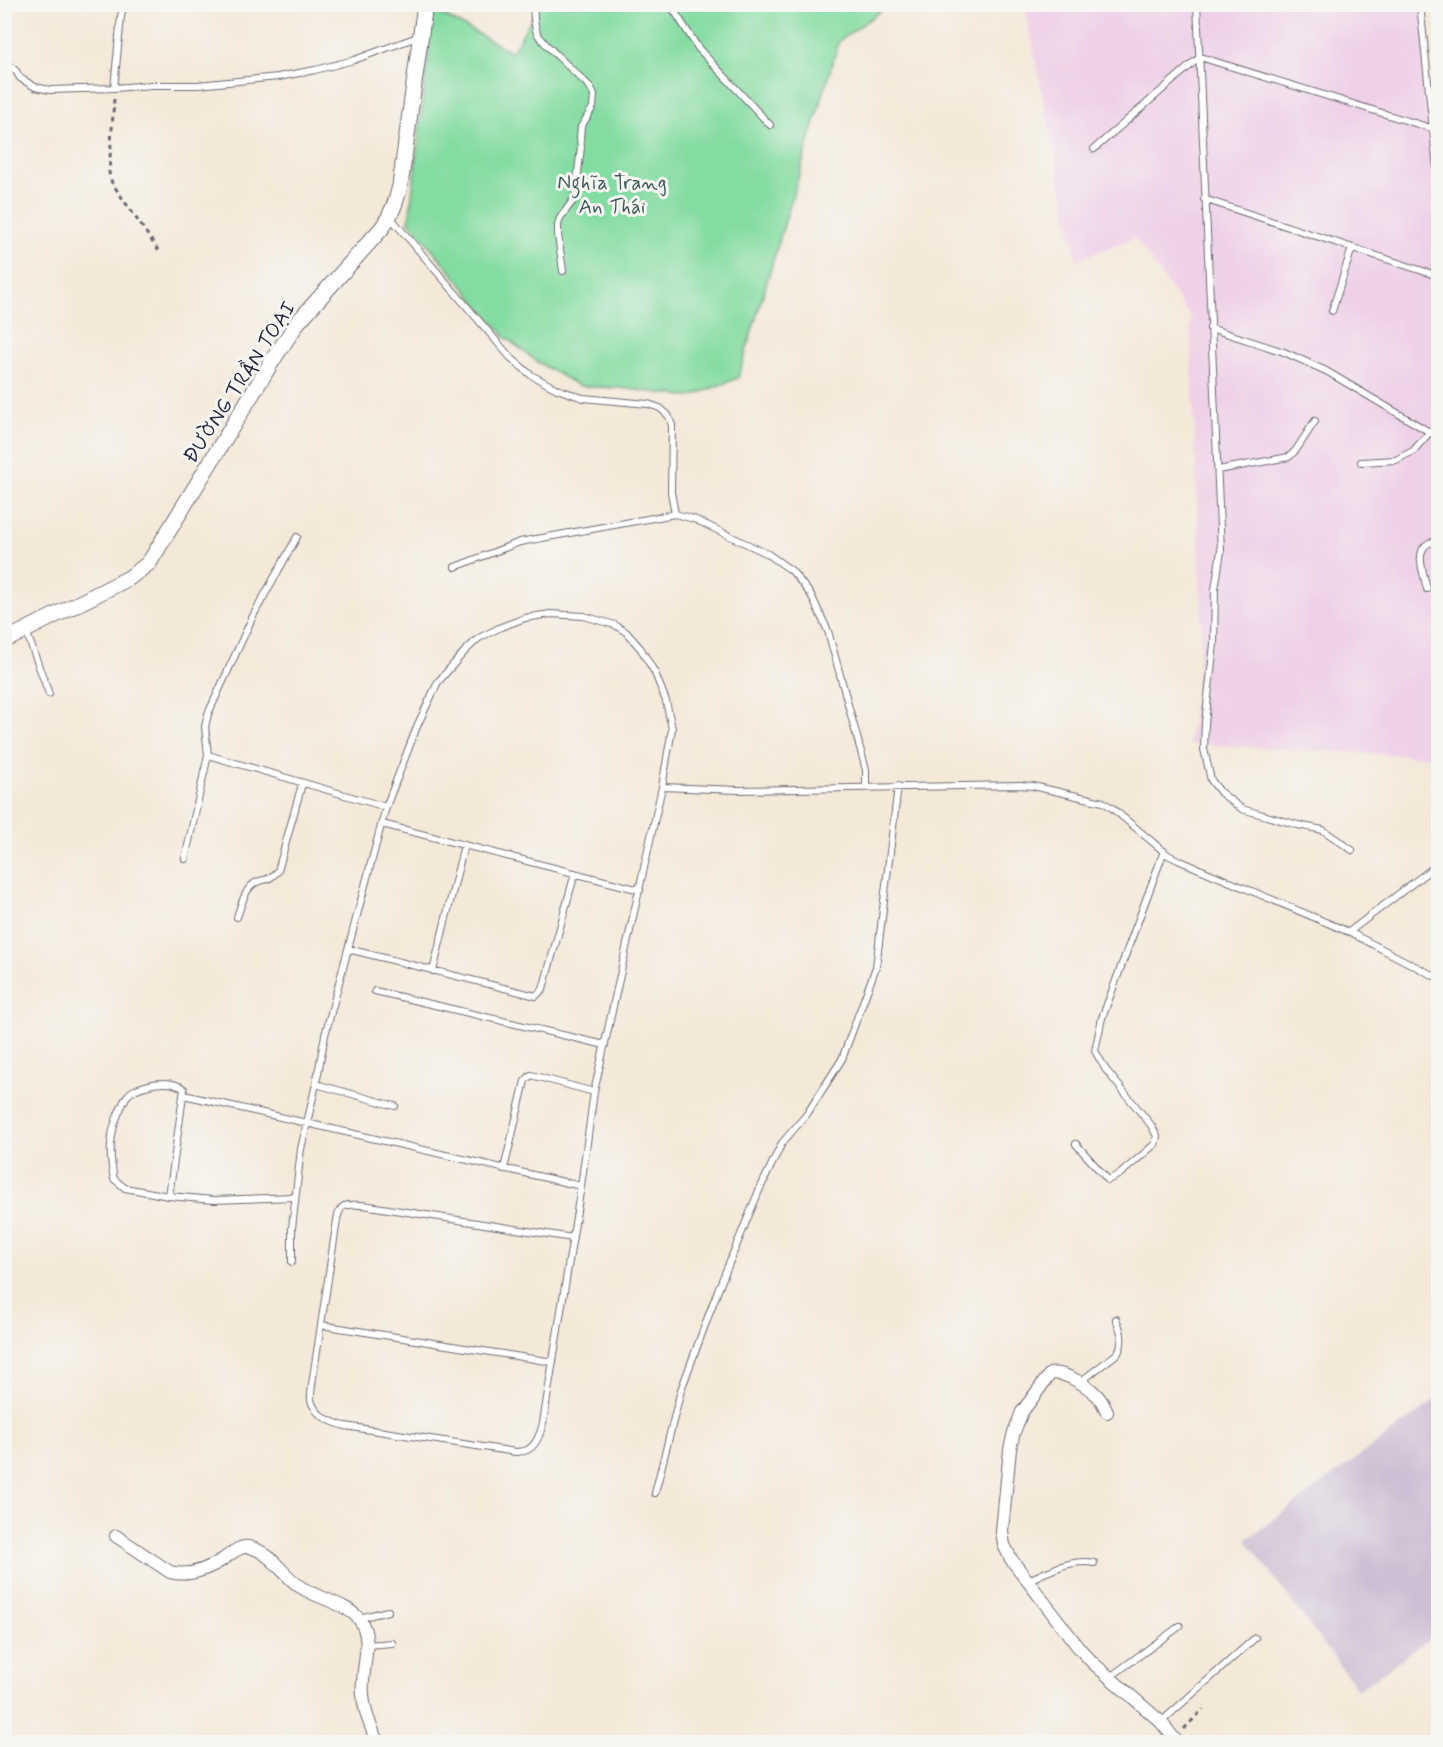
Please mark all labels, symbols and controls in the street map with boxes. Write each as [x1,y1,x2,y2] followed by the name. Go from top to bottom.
[557,169,667,221] park label: Nghĩa Trang An Thái
[177,296,303,469] street label: ĐƯỜNG TRẦN TOẠI

